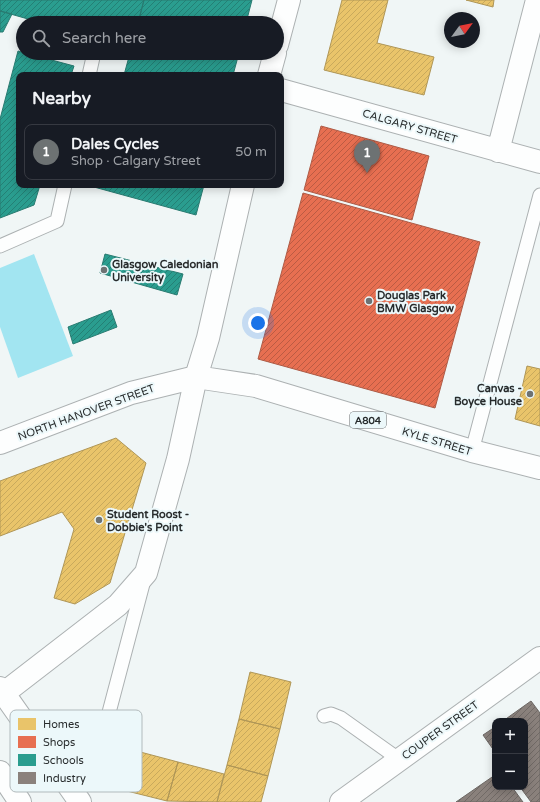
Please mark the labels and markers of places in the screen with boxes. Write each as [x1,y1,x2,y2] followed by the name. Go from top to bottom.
[354,140,380,173] pin: 1
[112,258,219,285] place label: Glasgow Caledonian University
[99,265,109,275] marker: Glasgow Caledonian University
[377,289,454,316] place label: Douglas Park BMW Glasgow
[364,296,374,306] marker: Douglas Park BMW Glasgow
[454,382,523,409] place label: Canvas - Boyce House
[525,389,535,399] marker: Canvas - Boyce House
[107,508,189,534] place label: Student Roost - Dobbie's Point
[94,515,104,525] marker: Student Roost - Dobbie's Point

